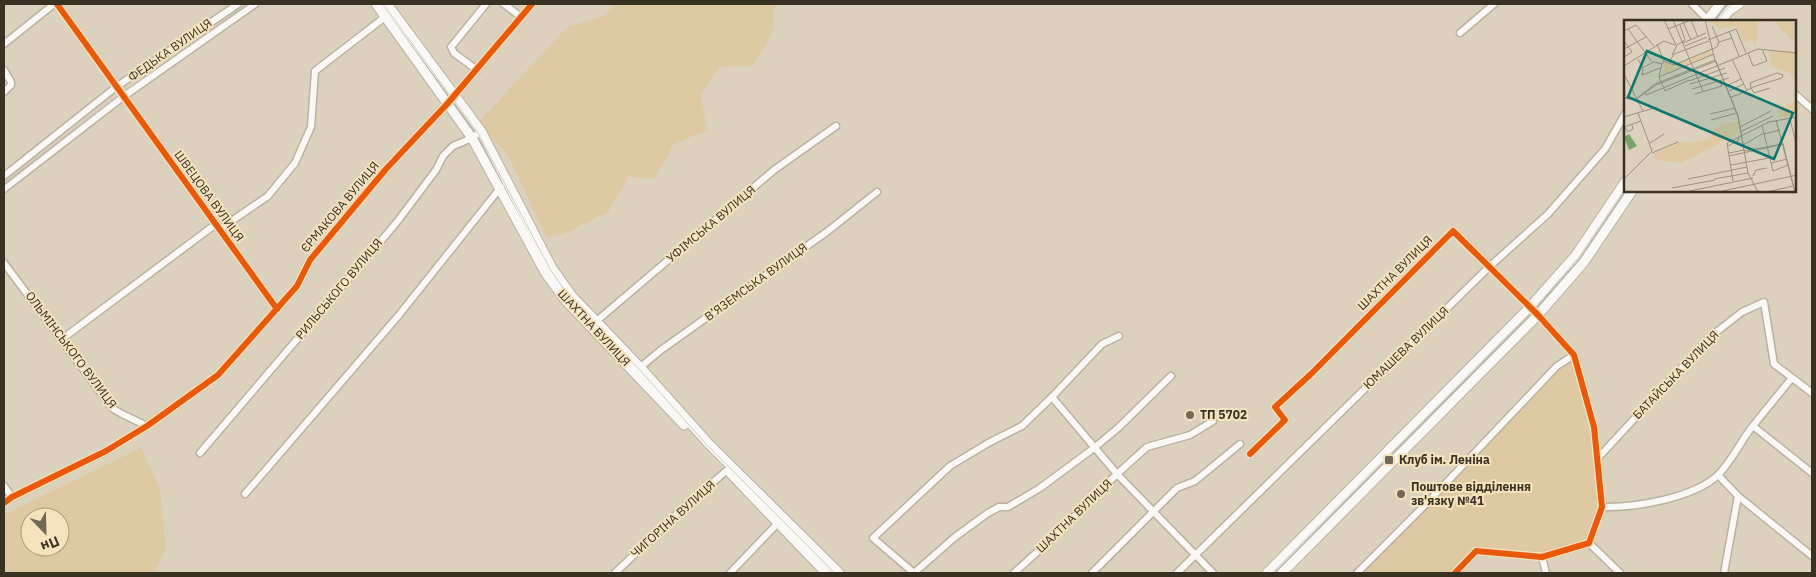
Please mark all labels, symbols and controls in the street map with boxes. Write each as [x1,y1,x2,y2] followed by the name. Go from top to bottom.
[125,15,215,84] street label: ФЕДЬКА ВУЛИЦЯ
[1624,20,1796,192] inset map
[171,147,247,244] street label: ШВЕЦОВА ВУЛИЦЯ
[297,158,382,255] street label: ЄРМАКОВА ВУЛИЦЯ
[663,182,758,265] street label: УФІМСЬКА ВУЛИЦЯ
[1354,232,1435,313] street label: ШАХТНА ВУЛИЦЯ
[292,235,385,342] street label: РИЛЬСЬКОГО ВУЛИЦЯ
[701,239,810,324] street label: В’ЯЗЕМСЬКА ВУЛИЦЯ
[555,286,634,369] street label: ШАХТНА ВУЛИЦЯ
[23,288,120,411] street label: ОЛЬМІНСЬКОГО ВУЛИЦЯ
[1360,303,1451,392] street label: ЮМАШЕВА ВУЛИЦЯ
[1629,327,1722,422] street label: БАТАЙСЬКА ВУЛИЦЯ
[1200,407,1247,422] place label: ТП 5702
[1184,409,1196,421] marker: ТП 5702
[1399,452,1490,467] place label: Клуб ім. Леніна
[1383,454,1395,466] marker: Клуб ім. Леніна
[1033,476,1115,556] street label: ШАХТНА ВУЛИЦЯ
[627,477,718,561] street label: ЧИГОРІНА ВУЛИЦЯ
[1411,479,1531,508] place label: Поштове відділення зв'язку №41
[1395,488,1407,500] marker: Поштове відділення зв'язку №41
[20,507,70,557] north arrow
[38,532,62,556] text: Пн

